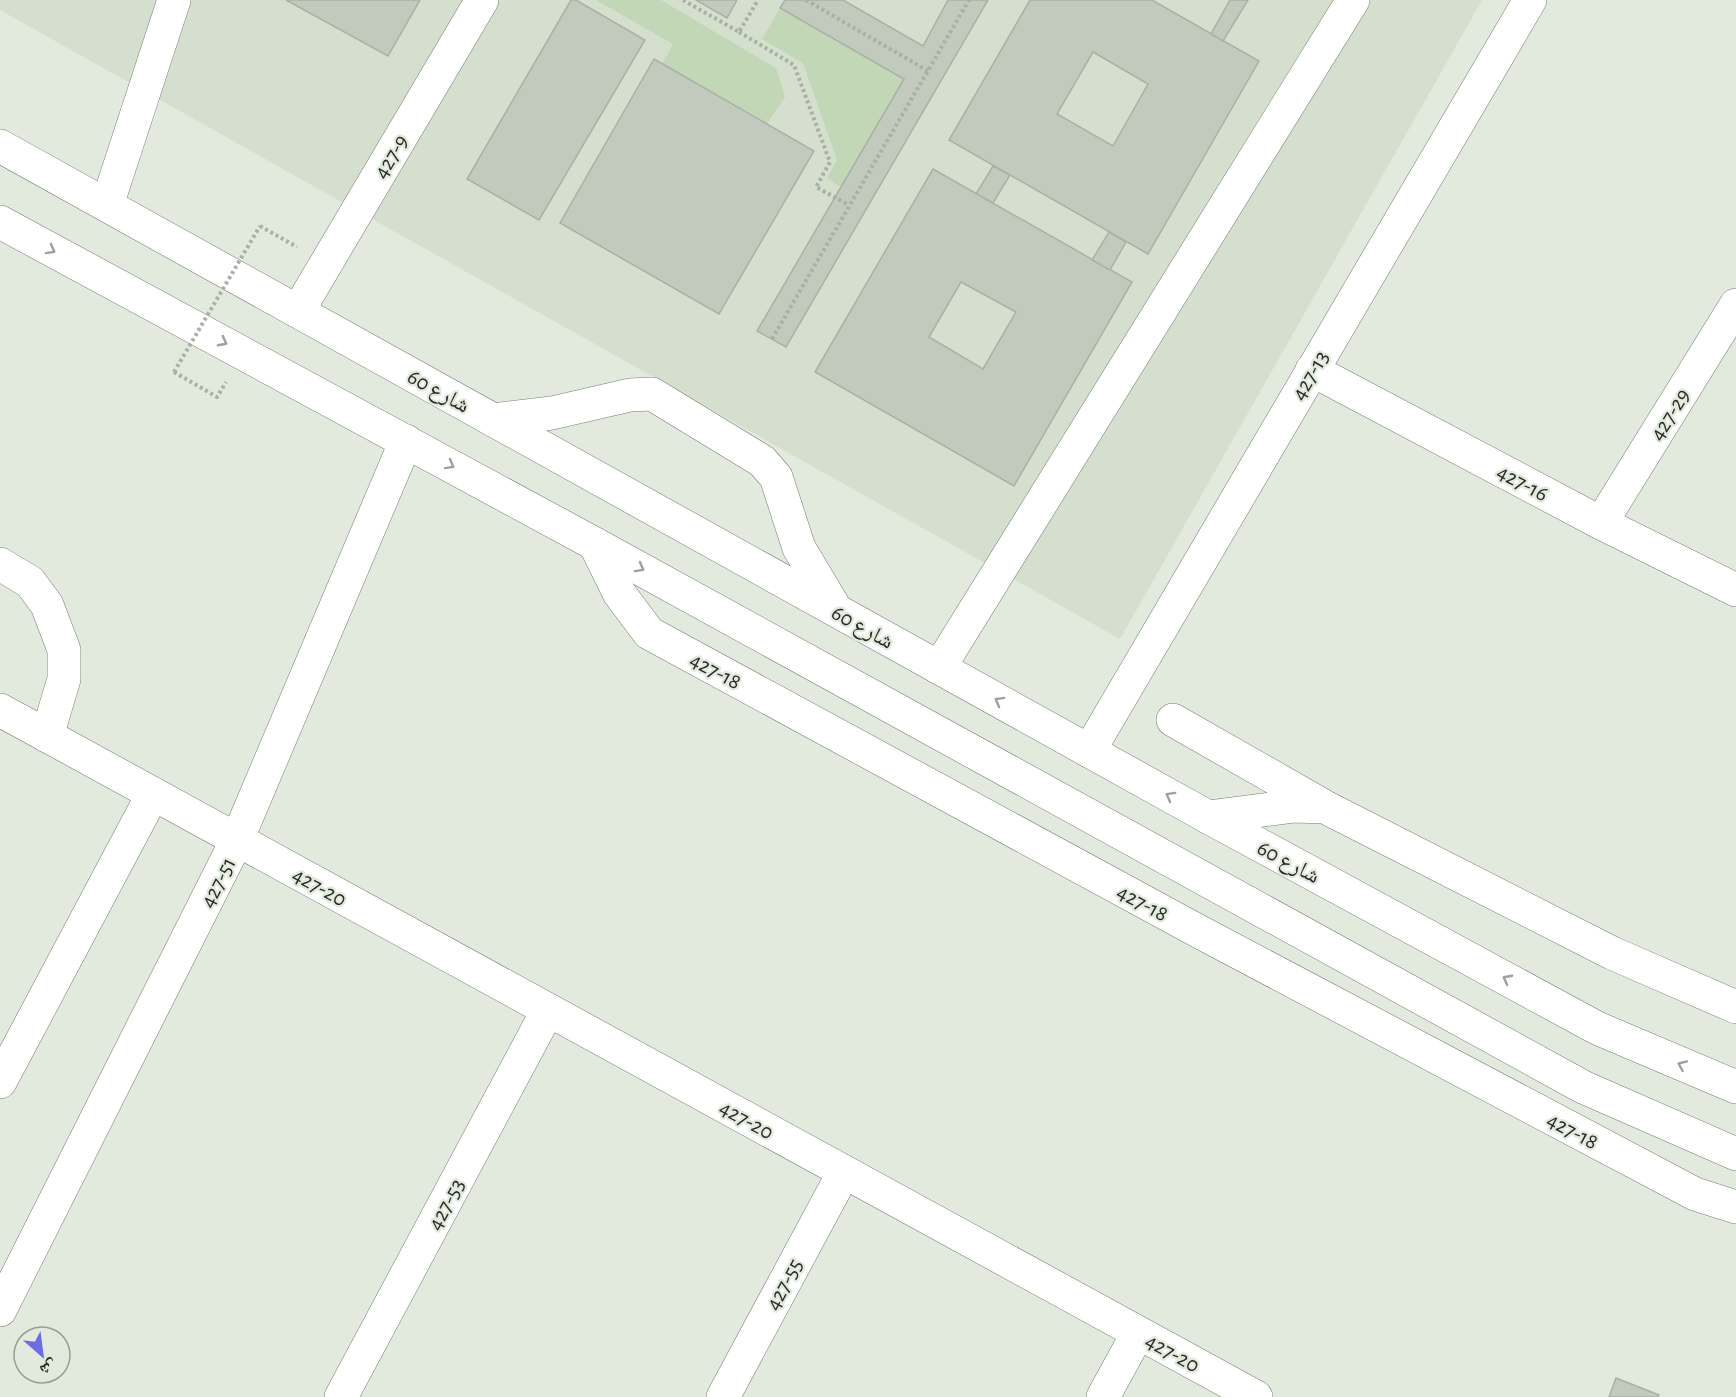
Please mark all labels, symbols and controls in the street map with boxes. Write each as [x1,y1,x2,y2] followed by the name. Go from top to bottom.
[369,131,412,182] street label: 427-9
[45,243,56,254] one-way arrow
[217,335,228,346] one-way arrow
[1287,347,1333,404] street label: 427-13
[403,365,473,419] street label: شارع 60
[1645,385,1694,444] street label: 427-29
[444,458,454,469] one-way arrow
[1493,460,1552,505] street label: 427-16
[634,561,644,572] one-way arrow
[827,601,897,655] street label: شارع 60
[686,648,745,693] street label: 427-18
[995,697,1005,708] one-way arrow
[1166,792,1176,803] one-way arrow
[1253,836,1323,889] street label: شارع 60
[196,854,240,911] street label: 427-51
[289,863,350,911] street label: 427-20
[1113,880,1172,925] street label: 427-18
[1503,975,1513,986] one-way arrow
[1677,1061,1688,1073] one-way arrow
[716,1096,777,1144] street label: 427-20
[1543,1108,1602,1153] street label: 427-18
[423,1175,468,1234] street label: 427-53
[761,1255,806,1314] street label: 427-55
[12,1325,72,1385] north arrow
[1142,1329,1203,1377] street label: 427-20
[37,1355,60,1378] text: ش

